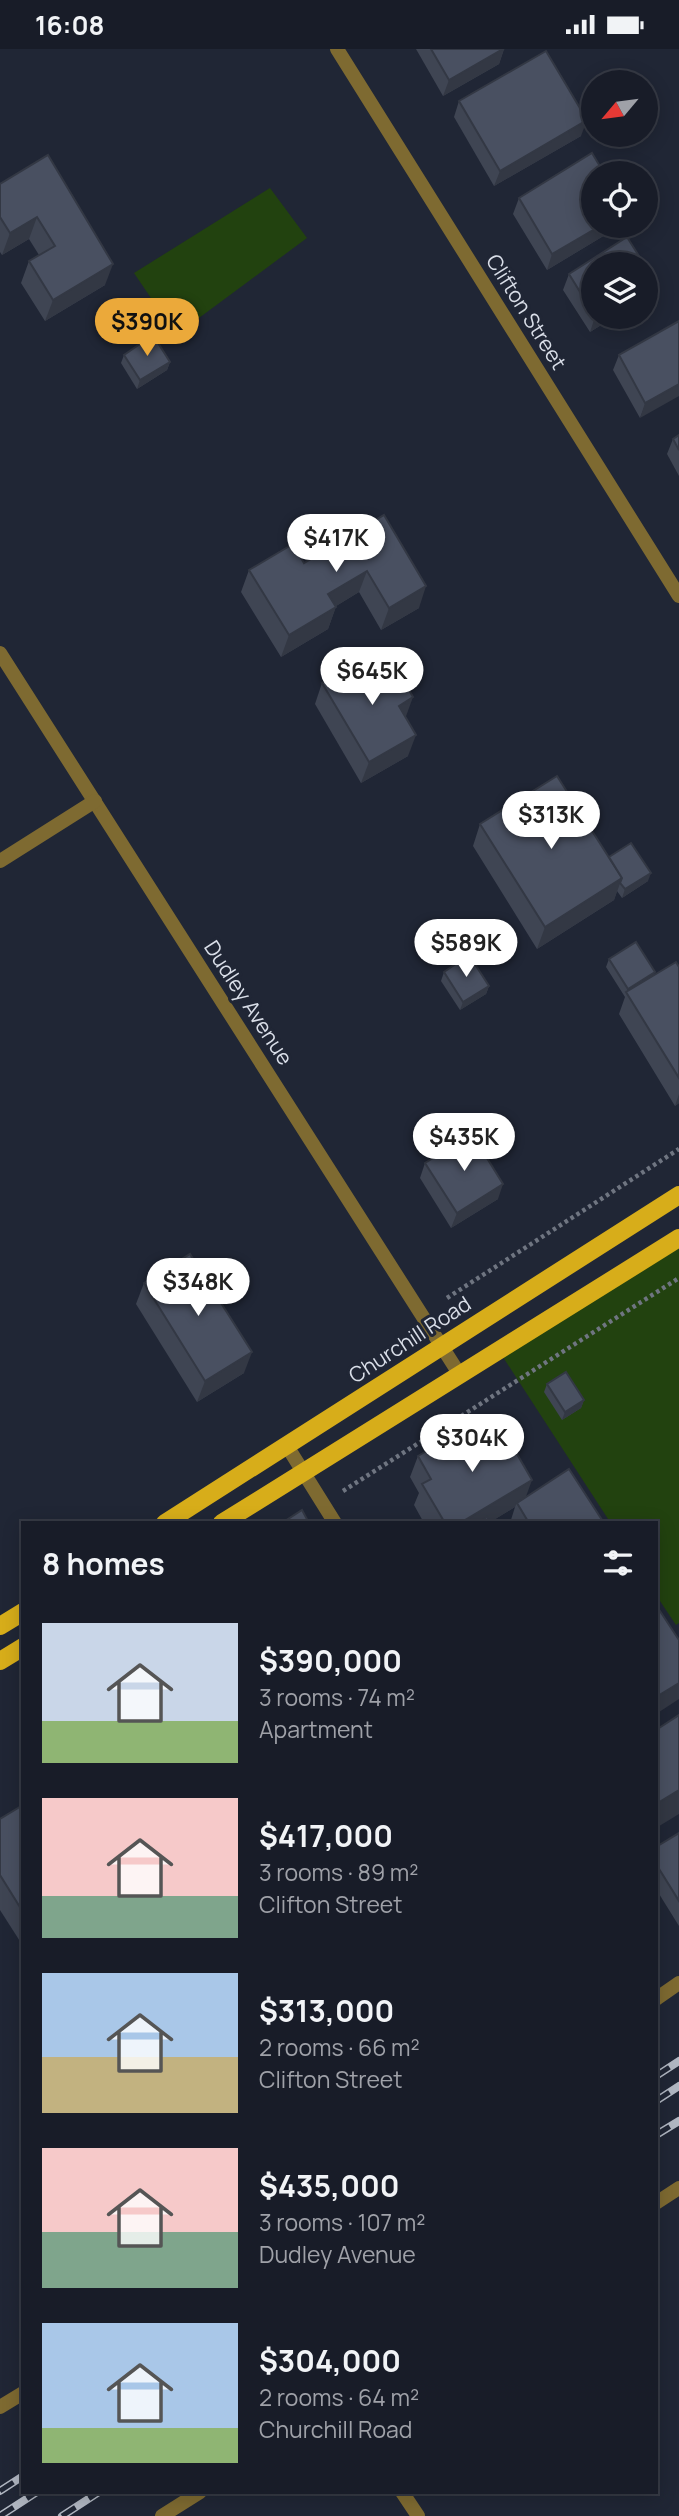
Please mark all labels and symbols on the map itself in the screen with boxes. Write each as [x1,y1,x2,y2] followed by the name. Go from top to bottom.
[581,70,658,147] north arrow
[480,248,573,374] street label: Clifton Street
[98,299,196,358] pin: $390K
[287,515,385,574] pin: $417K
[323,647,421,707] pin: $645K
[502,791,600,851] pin: $313K
[417,919,515,979] pin: $589K
[198,935,300,1070] street label: Dudley Avenue
[415,1113,513,1173] pin: $435K
[149,1259,247,1318] pin: $348K
[343,1289,476,1389] street label: Churchill Road
[423,1415,521,1474] pin: $304K

